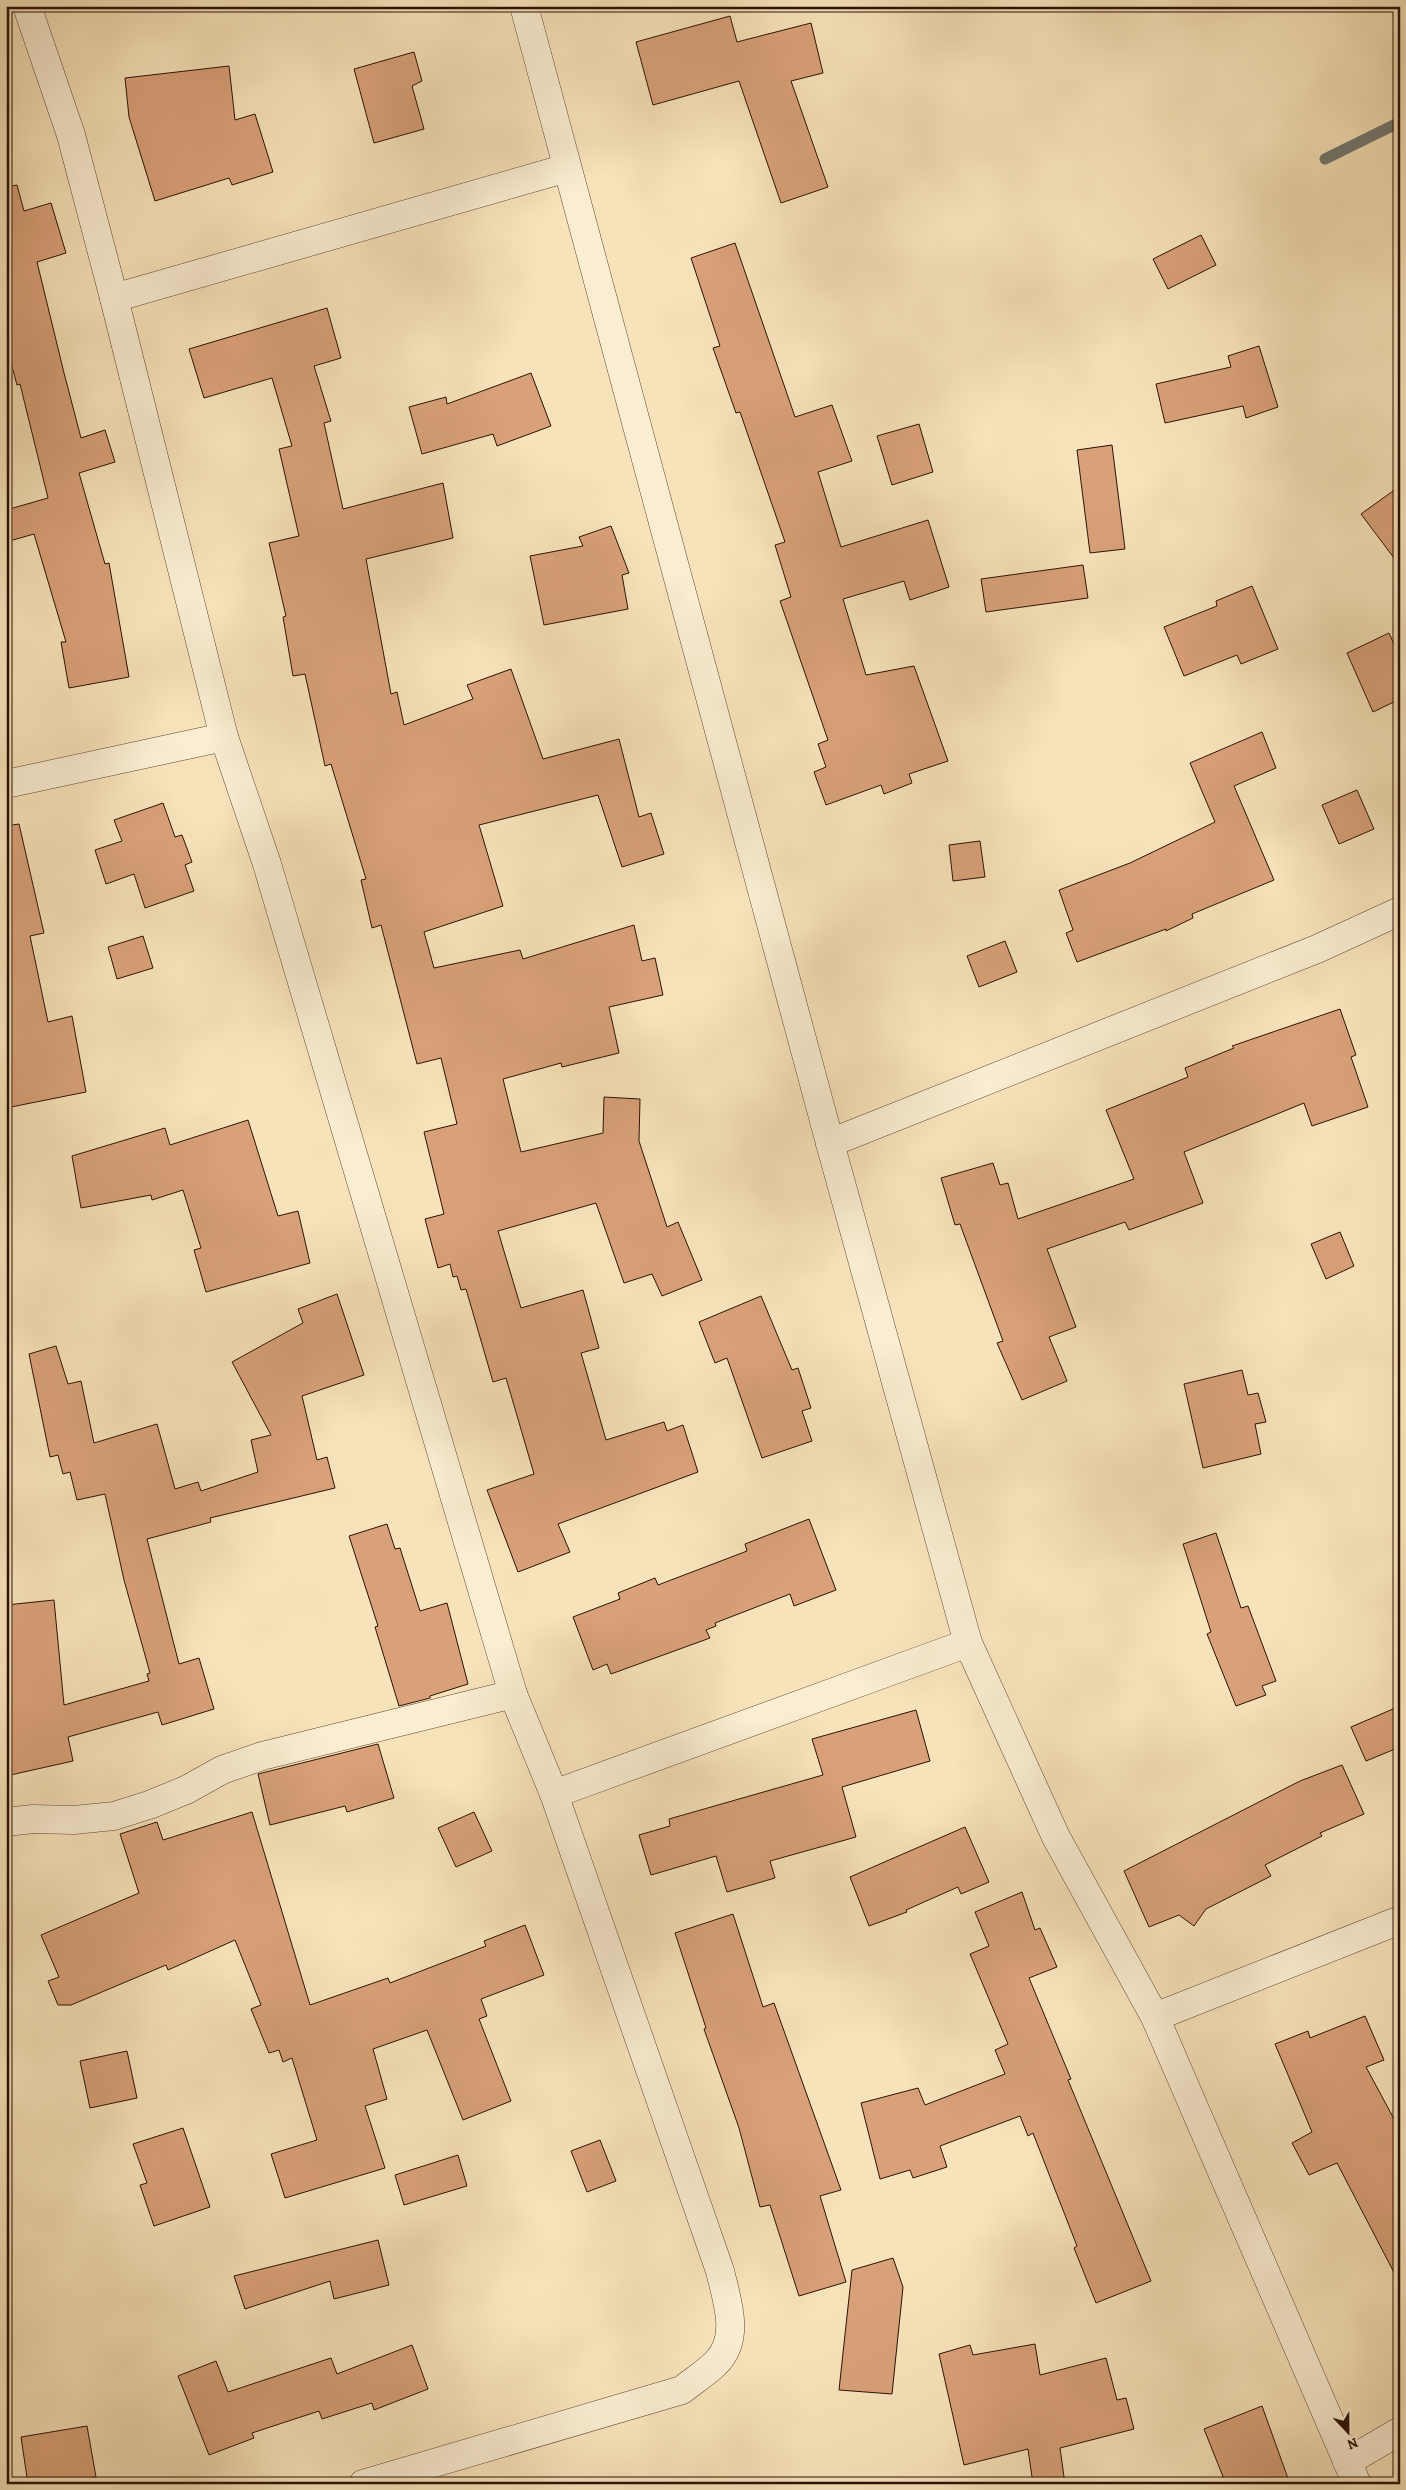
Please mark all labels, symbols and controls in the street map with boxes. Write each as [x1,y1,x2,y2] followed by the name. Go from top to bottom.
[1324,2408,1374,2458] north arrow
[1344,2433,1361,2454] text: N

